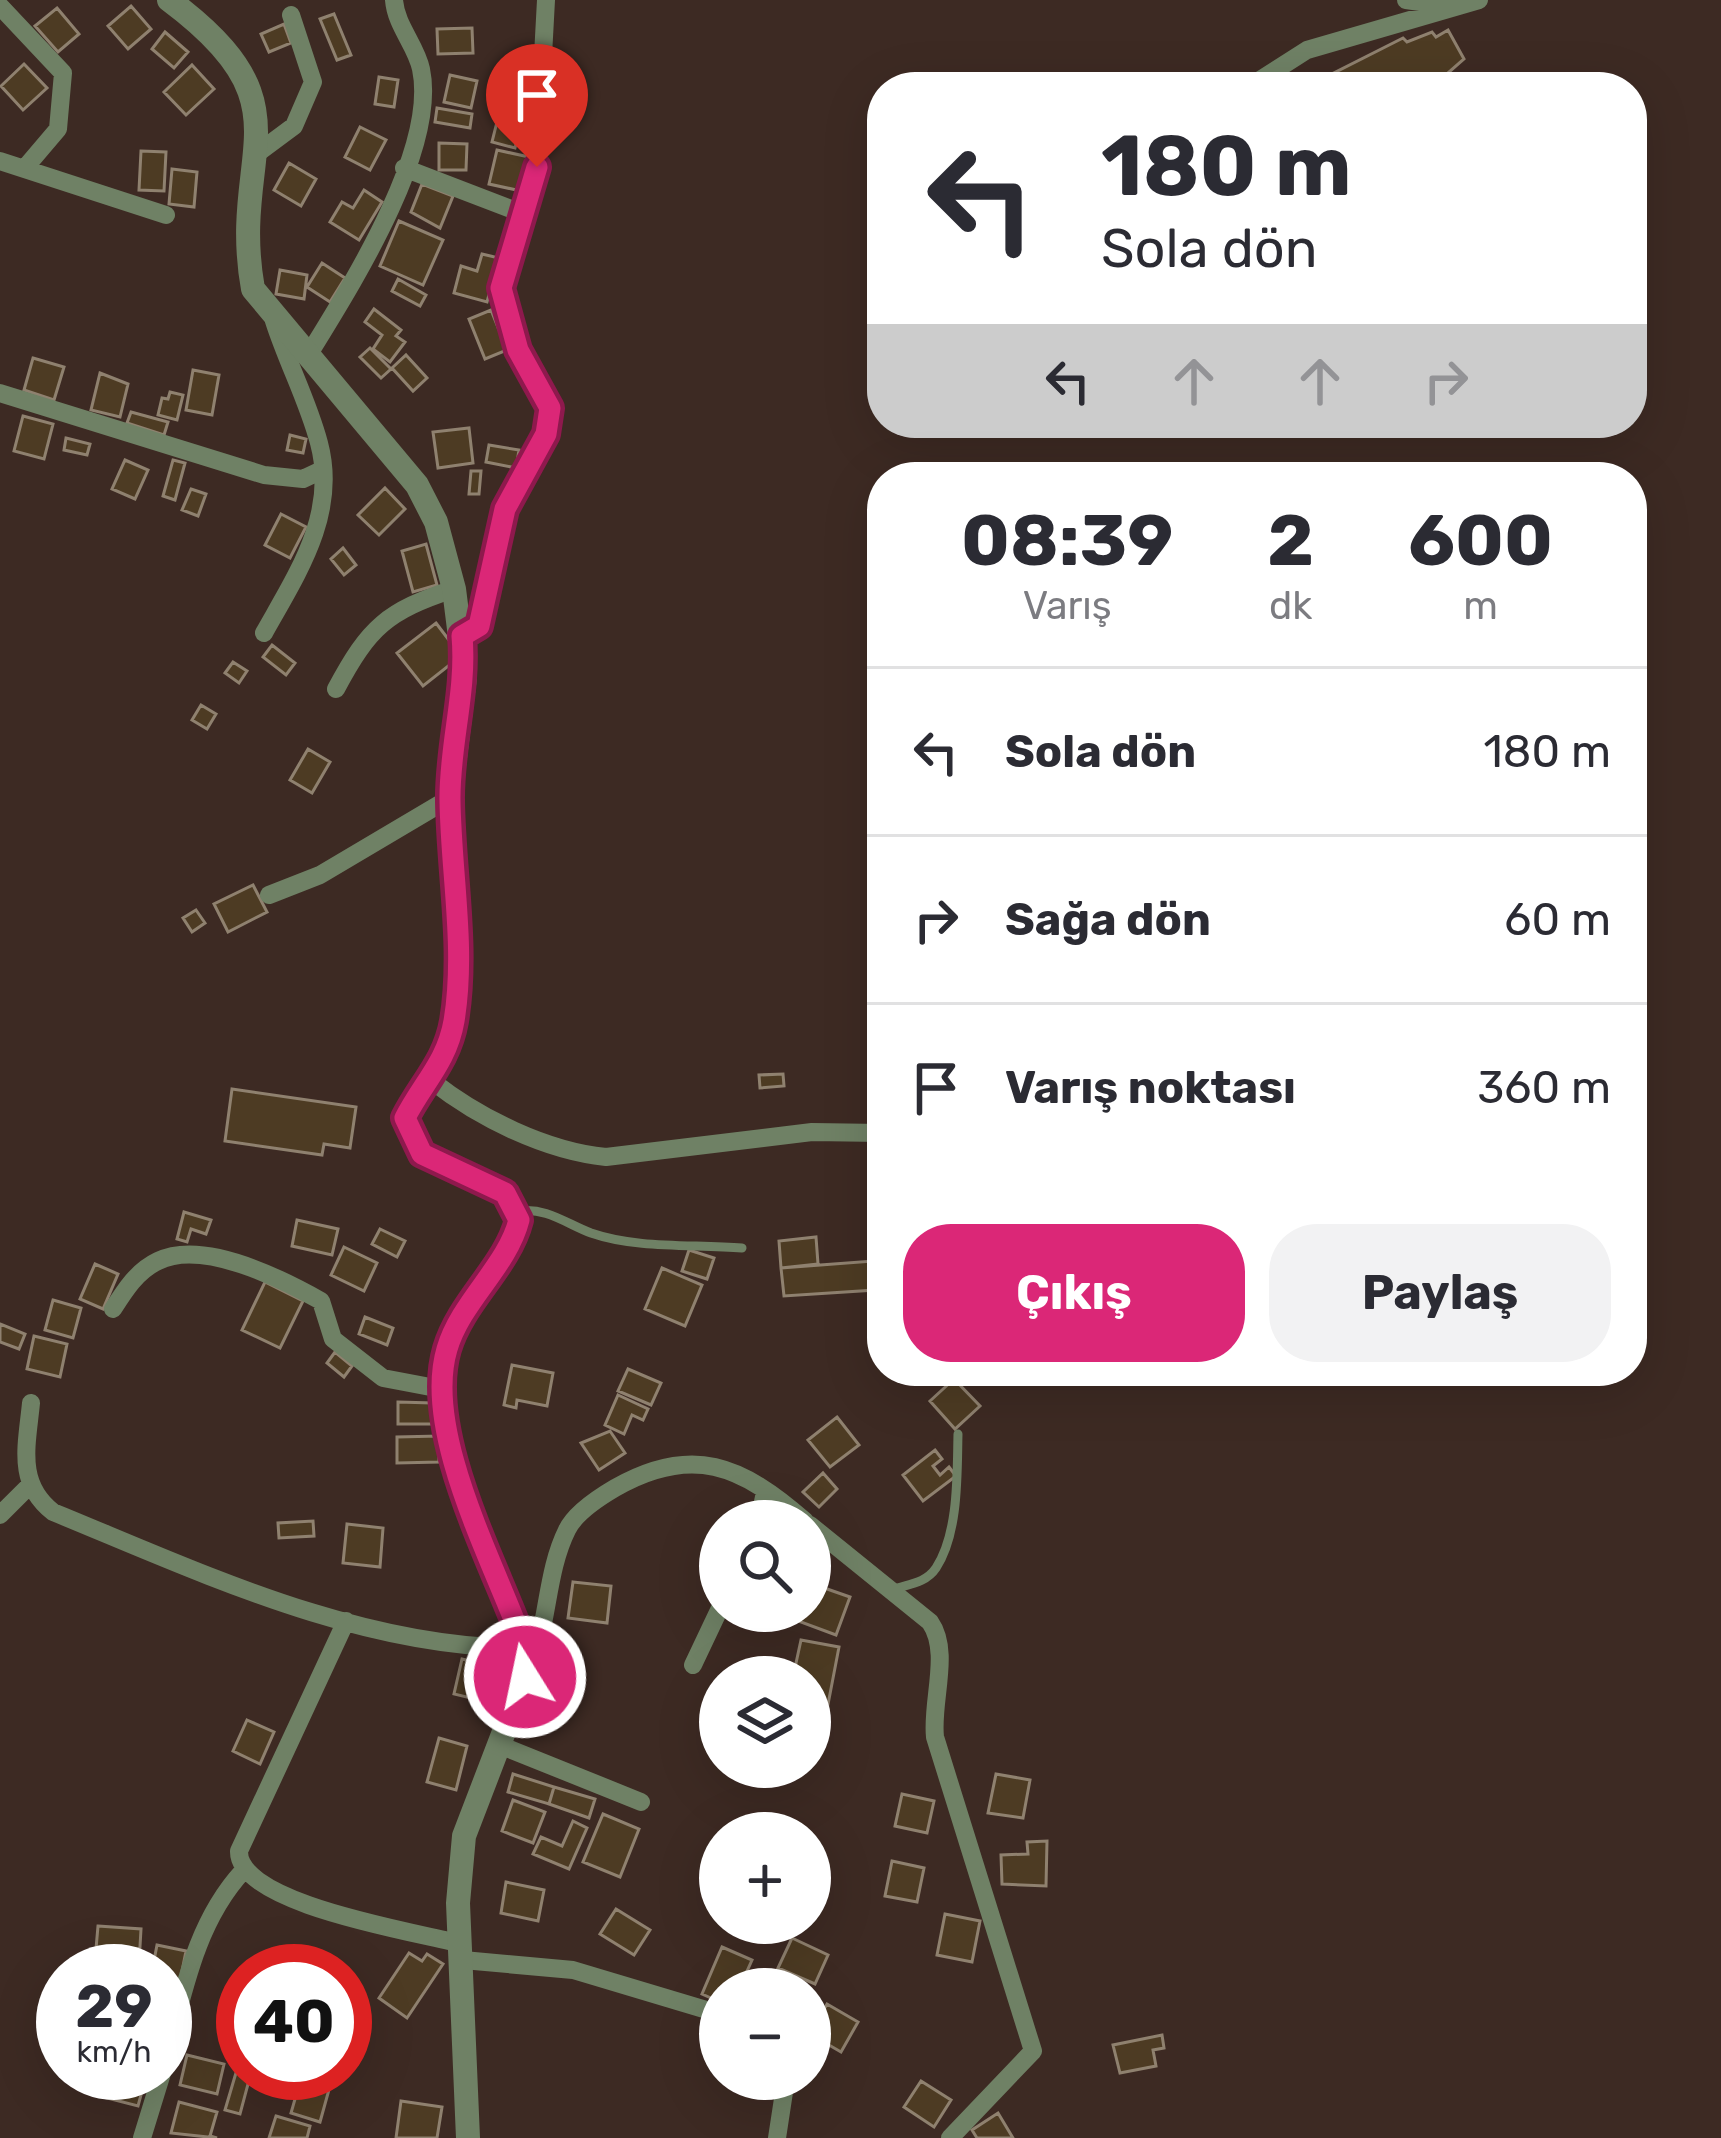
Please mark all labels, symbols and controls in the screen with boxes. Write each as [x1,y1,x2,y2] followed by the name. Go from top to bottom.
[486,44,588,167] pin
[504,62,570,128] icon: arrive
[1101,116,1352,216] text: 180 m
[903,120,1059,276] icon: left
[1101,217,1318,281] text: Sola dön
[1035,348,1101,414] icon: left
[1161,348,1227,414] icon: ahead
[1287,348,1353,414] icon: ahead
[1413,348,1479,414] icon: right
[961,498,1173,583] text: 08:39
[1267,498,1314,583] text: 2
[1408,498,1553,583] text: 600
[1023,583,1112,629] text: Varış
[1269,583,1312,629] text: dk
[1463,583,1498,629] text: m
[903,719,969,785] icon: left
[1005,725,1196,778] text: Sola dön
[1484,725,1611,778] text: 180 m
[903,887,969,953] icon: right
[1005,893,1211,946] text: Sağa dön
[1504,893,1611,946] text: 60 m
[903,1055,969,1121] icon: arrive
[1005,1061,1296,1114] text: Varış noktası
[1477,1061,1611,1114] text: 360 m
[903,1224,1245,1362] button: Çıkış
[1269,1224,1611,1362] button: Paylaş
[699,1500,831,2100] map controls
[699,1500,831,1632] button: search
[462,1614,588,1740] position arrow
[699,1656,831,1788] button: layers
[699,1812,831,1944] button: +
[216,1944,372,2100] speed limit sign: 40
[699,1968,831,2100] button: −
[75,1971,153,2042] text: 29
[77,2034,151,2070] text: km/h

